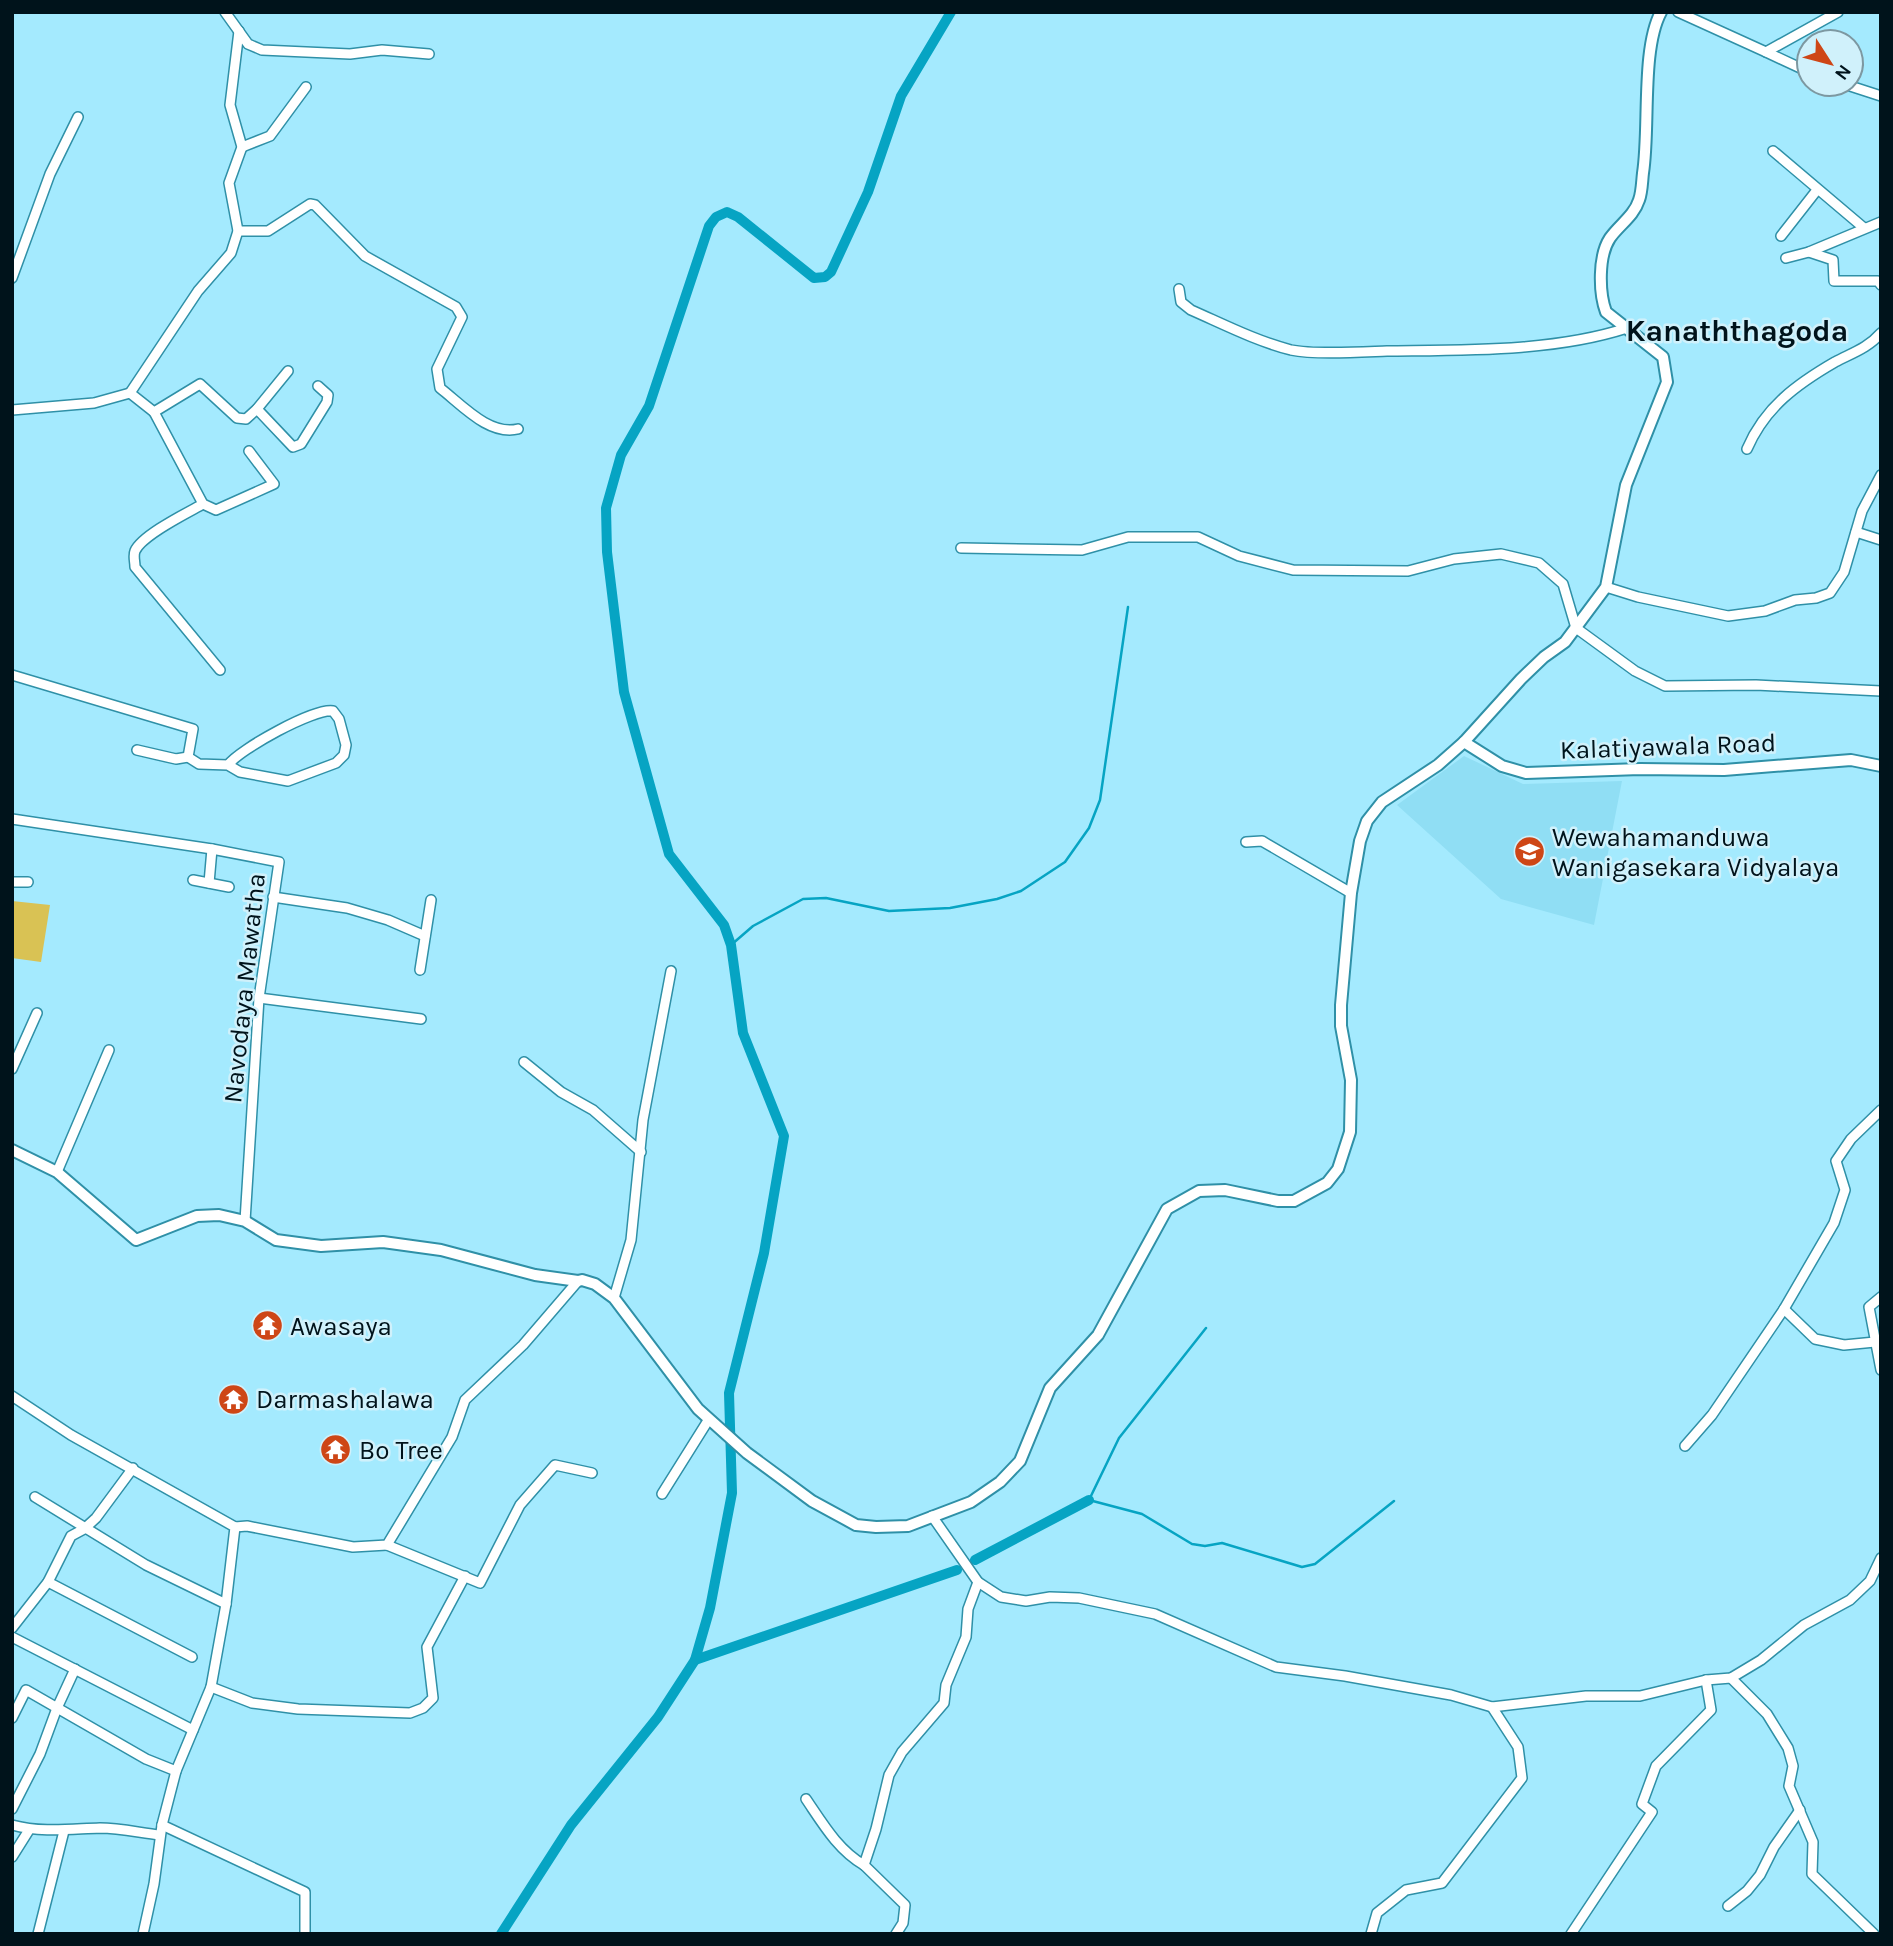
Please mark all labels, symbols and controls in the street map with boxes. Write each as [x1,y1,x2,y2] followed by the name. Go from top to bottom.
[1795,28,1865,98] north arrow
[1830,60,1856,84] text: N
[1626,313,1848,349] district label: Kanaththagoda
[1559,727,1777,766] street label: Kalatiyawala Road
[1552,822,1839,883] place label: Wewahamanduwa Wanigasekara Vidyalaya
[1512,835,1546,869] school or university icon: Wewahamanduwa Wanigasekara Vidyalaya
[217,872,272,1105] street label: Navodaya Mawatha
[250,1309,284,1343] temple icon: Awasaya
[290,1311,392,1342] place label: Awasaya
[216,1382,250,1416] temple icon: Darmashalawa
[256,1384,434,1415] place label: Darmashalawa
[319,1433,353,1467] temple icon: Bo Tree
[359,1435,443,1466] place label: Bo Tree

